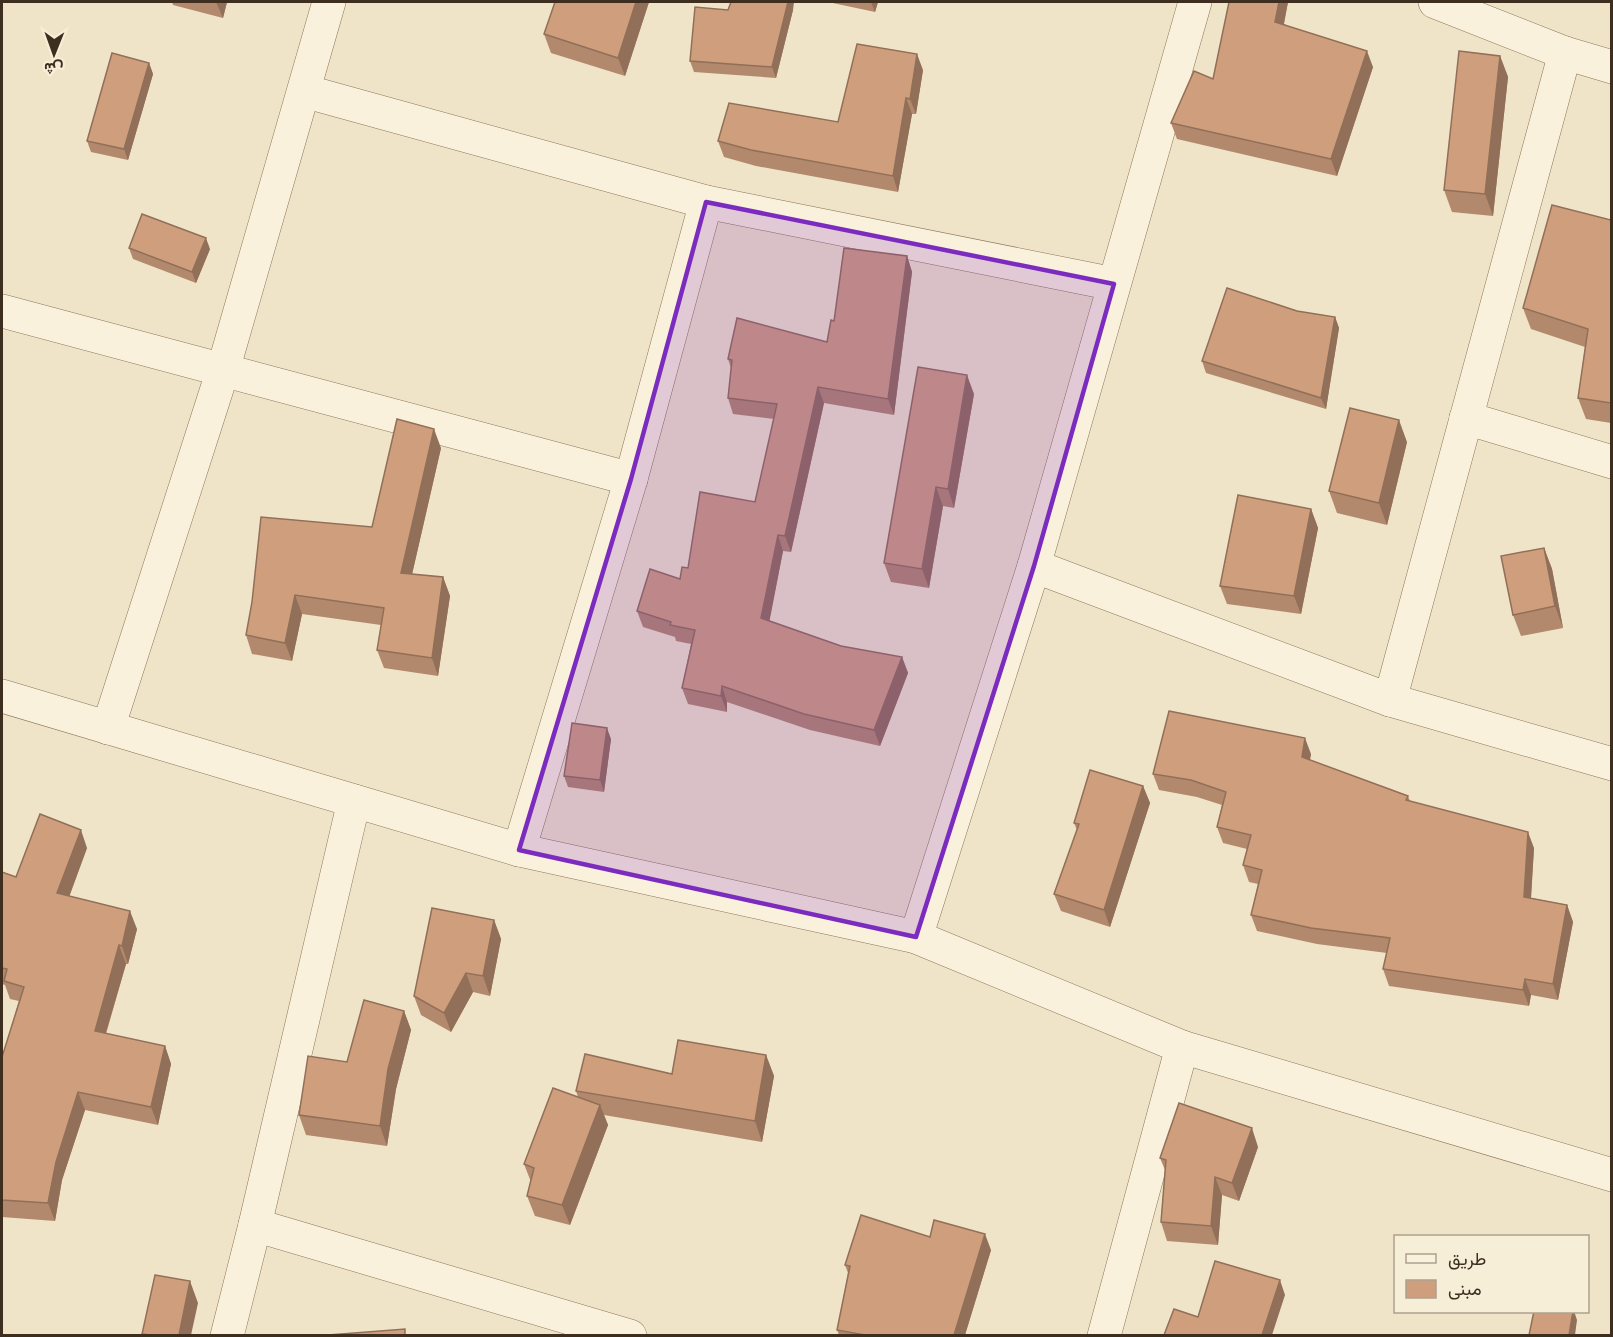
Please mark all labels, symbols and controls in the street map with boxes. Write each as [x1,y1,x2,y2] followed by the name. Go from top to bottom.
[24,24,84,84] north arrow
[44,59,64,79] text: ش
[1394,1235,1589,1313] legend
[1448,1247,1486,1270] text: طريق
[1448,1277,1482,1300] text: مبنى

